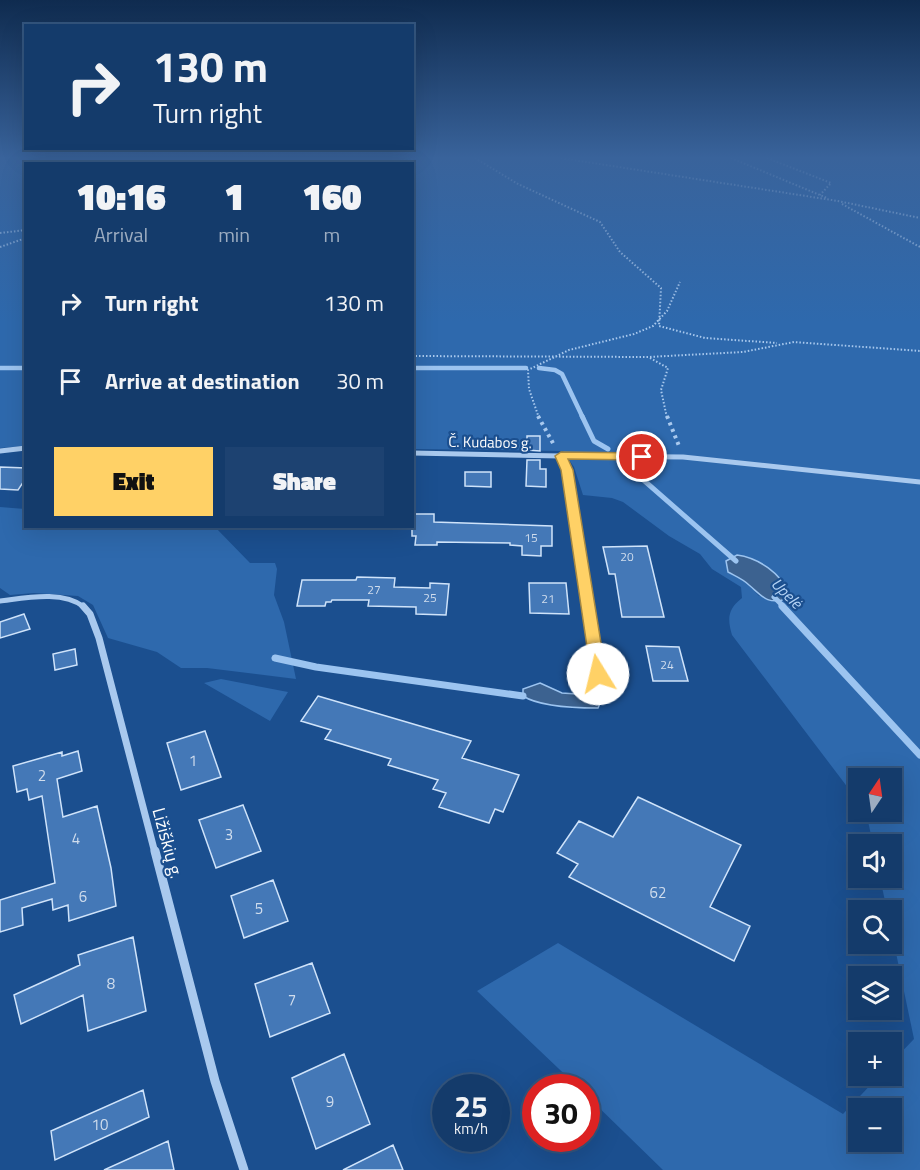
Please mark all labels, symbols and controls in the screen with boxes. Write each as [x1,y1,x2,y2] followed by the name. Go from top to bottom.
[153,34,268,98] text: 130 m
[54,48,132,126] icon: right
[153,92,262,133] text: Turn right
[76,169,166,224] text: 10:16
[224,169,244,224] text: 1
[302,169,362,224] text: 160
[94,219,148,250] text: Arrival
[218,219,250,250] text: min
[324,219,340,250] text: m
[105,286,199,320] text: Turn right
[324,286,384,320] text: 130 m
[54,287,87,320] icon: right
[105,364,300,398] text: Arrive at destination
[336,364,384,398] text: 30 m
[54,365,87,398] icon: arrive
[448,430,532,454] street label: Č. Kudabos g.
[616,431,667,482] pin
[625,440,658,473] icon: arrive
[54,447,213,516] button: Exit
[225,447,384,516] button: Share
[524,528,538,547] house number: 15
[620,547,634,566] house number: 20
[766,572,809,615] water label: Upelė
[367,580,381,599] house number: 27
[423,588,437,607] house number: 25
[541,589,555,608] house number: 21
[566,642,630,706] position arrow
[660,655,674,674] house number: 24
[189,749,197,772] house number: 1
[38,764,46,787] house number: 2
[848,768,902,822] north arrow
[848,768,902,1152] map controls
[146,805,190,881] street label: Ližiškių g.
[225,823,233,846] house number: 3
[72,827,80,850] house number: 4
[848,834,902,888] button: sound
[650,881,666,904] house number: 62
[79,885,87,908] house number: 6
[255,897,263,920] house number: 5
[848,900,902,954] button: search
[848,966,902,1020] button: layers
[107,972,115,995] house number: 8
[288,988,296,1011] house number: 7
[848,1032,902,1086] button: +
[522,1074,600,1152] speed limit sign: 30
[454,1083,488,1129] text: 25
[326,1090,334,1113] house number: 9
[848,1098,902,1152] button: −
[92,1113,108,1136] house number: 10
[454,1117,488,1140] text: km/h

